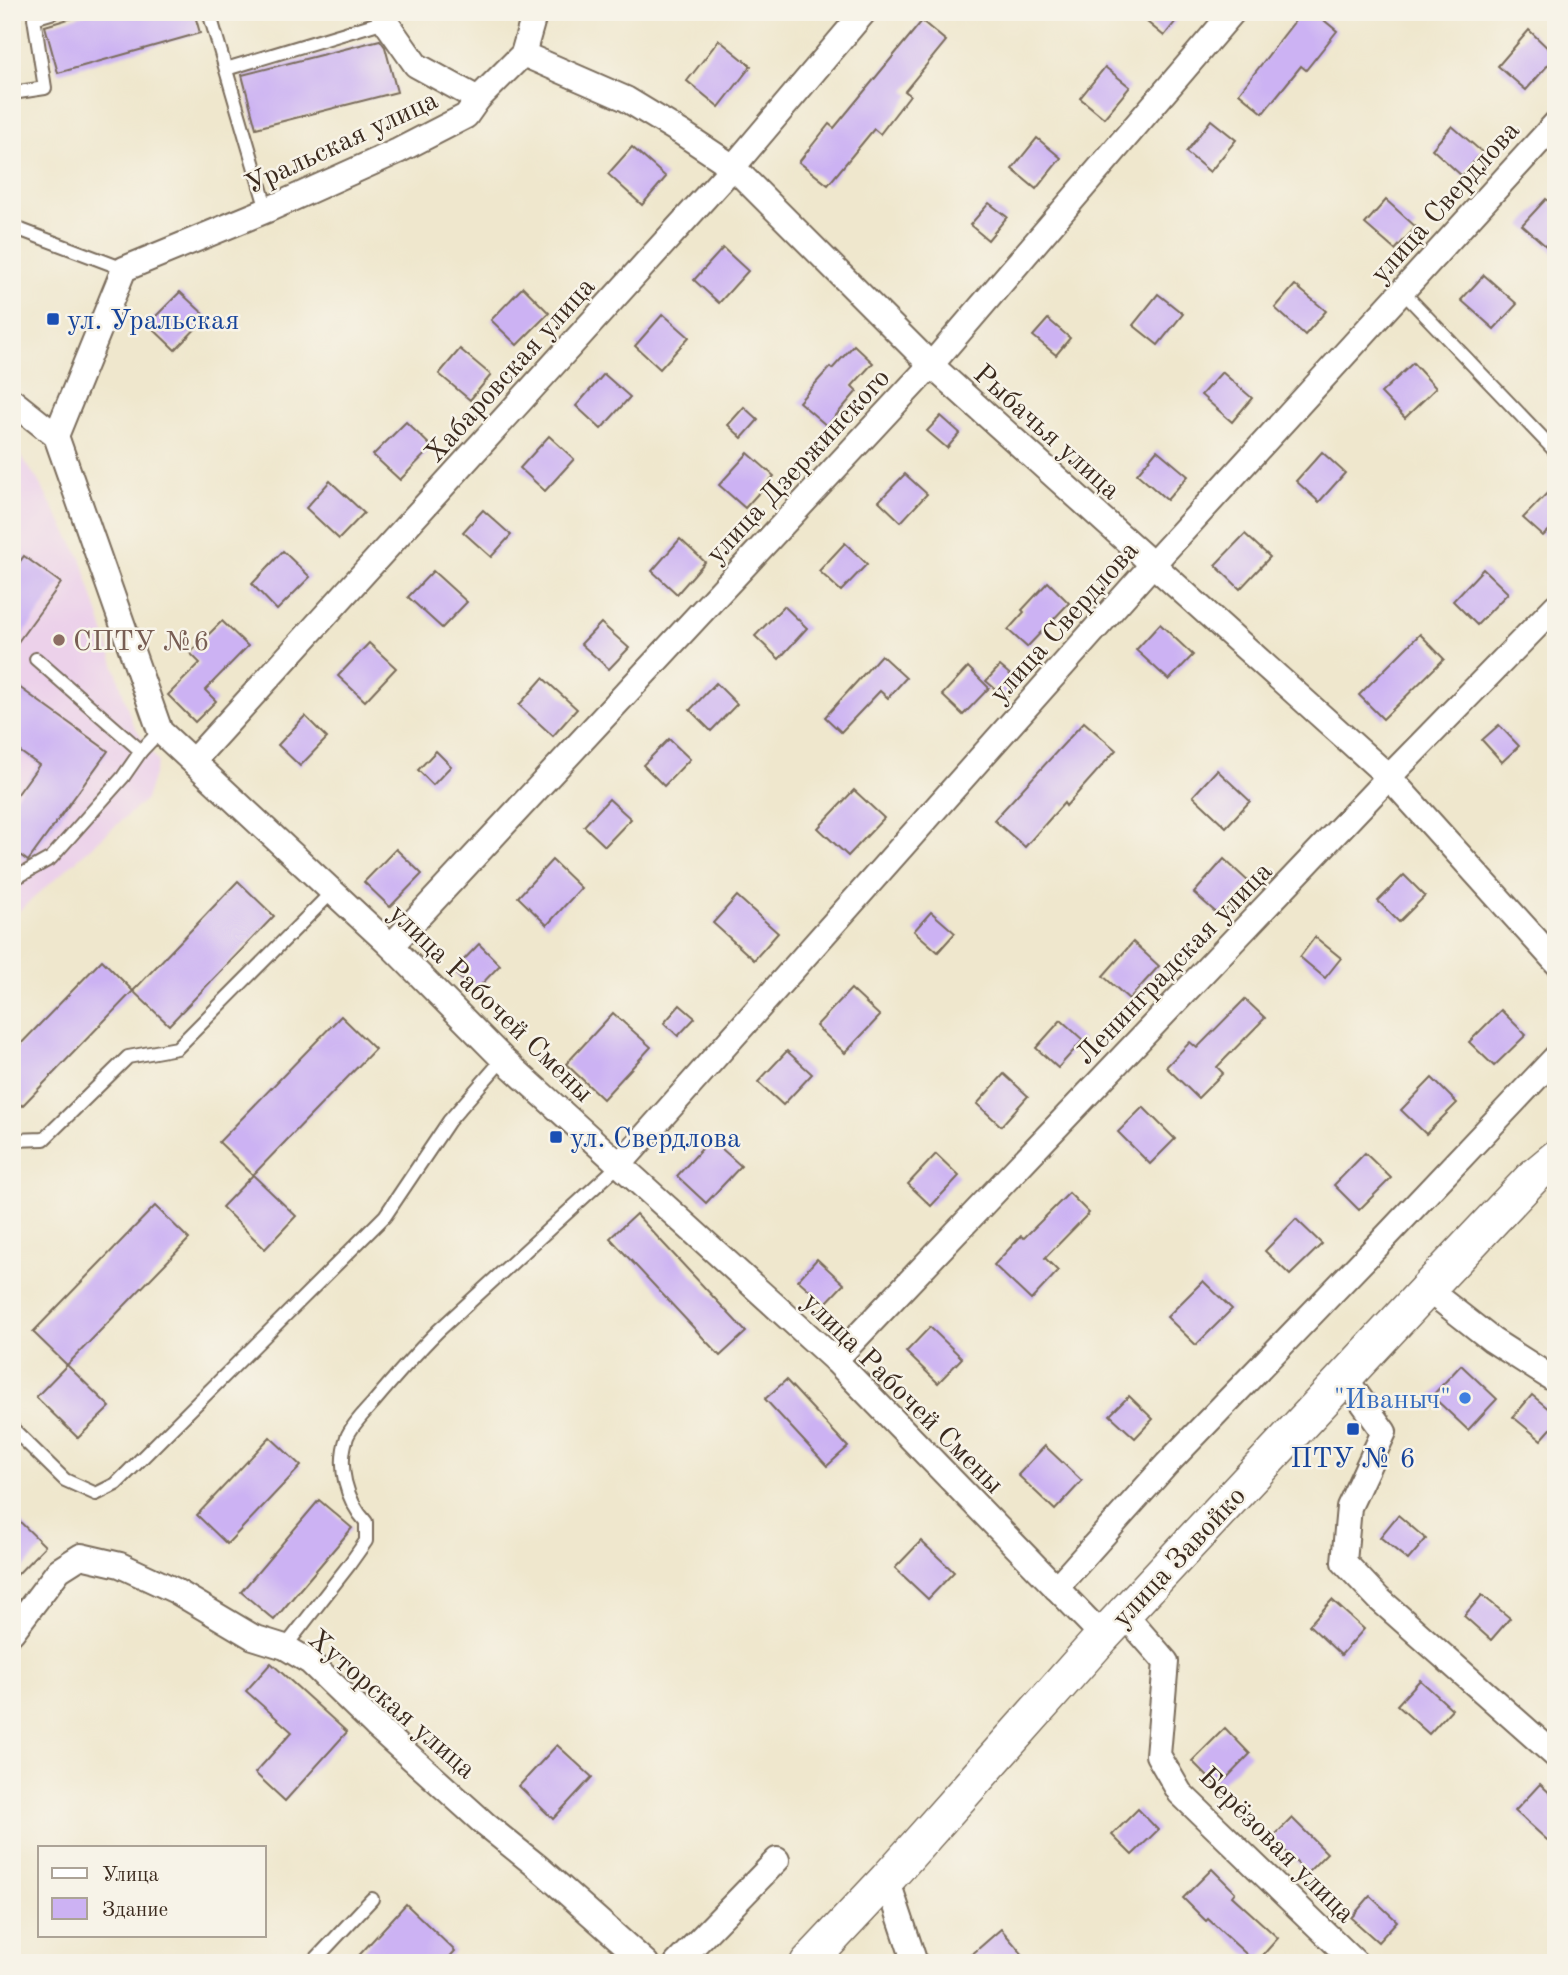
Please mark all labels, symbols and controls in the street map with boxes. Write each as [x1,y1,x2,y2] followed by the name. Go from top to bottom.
[242,87,443,201] street label: Уральская улица
[1366,117,1526,289] street label: улица Свердлова
[421,273,602,469] street label: Хабаровская улица
[67,308,239,336] place label: ул. Уральская
[45,311,61,327] marker: ул. Уральская
[967,360,1125,506] street label: Рыбачья улица
[702,364,896,570] street label: улица Дзержинского
[985,537,1145,709] street label: улица Свердлова
[73,629,209,657] place label: СПТУ №6
[51,632,67,648] marker: СПТУ №6
[1072,858,1279,1070] street label: Ленинградская улица
[383,900,597,1109] street label: улица Рабочей Смены
[570,1126,741,1154] place label: ул. Свердлова
[548,1129,564,1145] marker: ул. Свердлова
[796,1288,1008,1500] street label: улица Рабочей Смены
[1334,1387,1451,1415] place label: "Иваныч"
[1457,1390,1473,1406] marker: "Иваныч"
[1345,1421,1361,1437] marker: ПТУ № 6
[1290,1446,1416,1474] place label: ПТУ № 6
[1108,1482,1252,1634] street label: улица Завойко
[302,1625,480,1785] street label: Хуторская улица
[1193,1763,1359,1929] street label: Берёзовая улица
[38,1846,266,1937] legend
[102,1865,159,1886] text: Улица
[102,1900,168,1921] text: Здание

